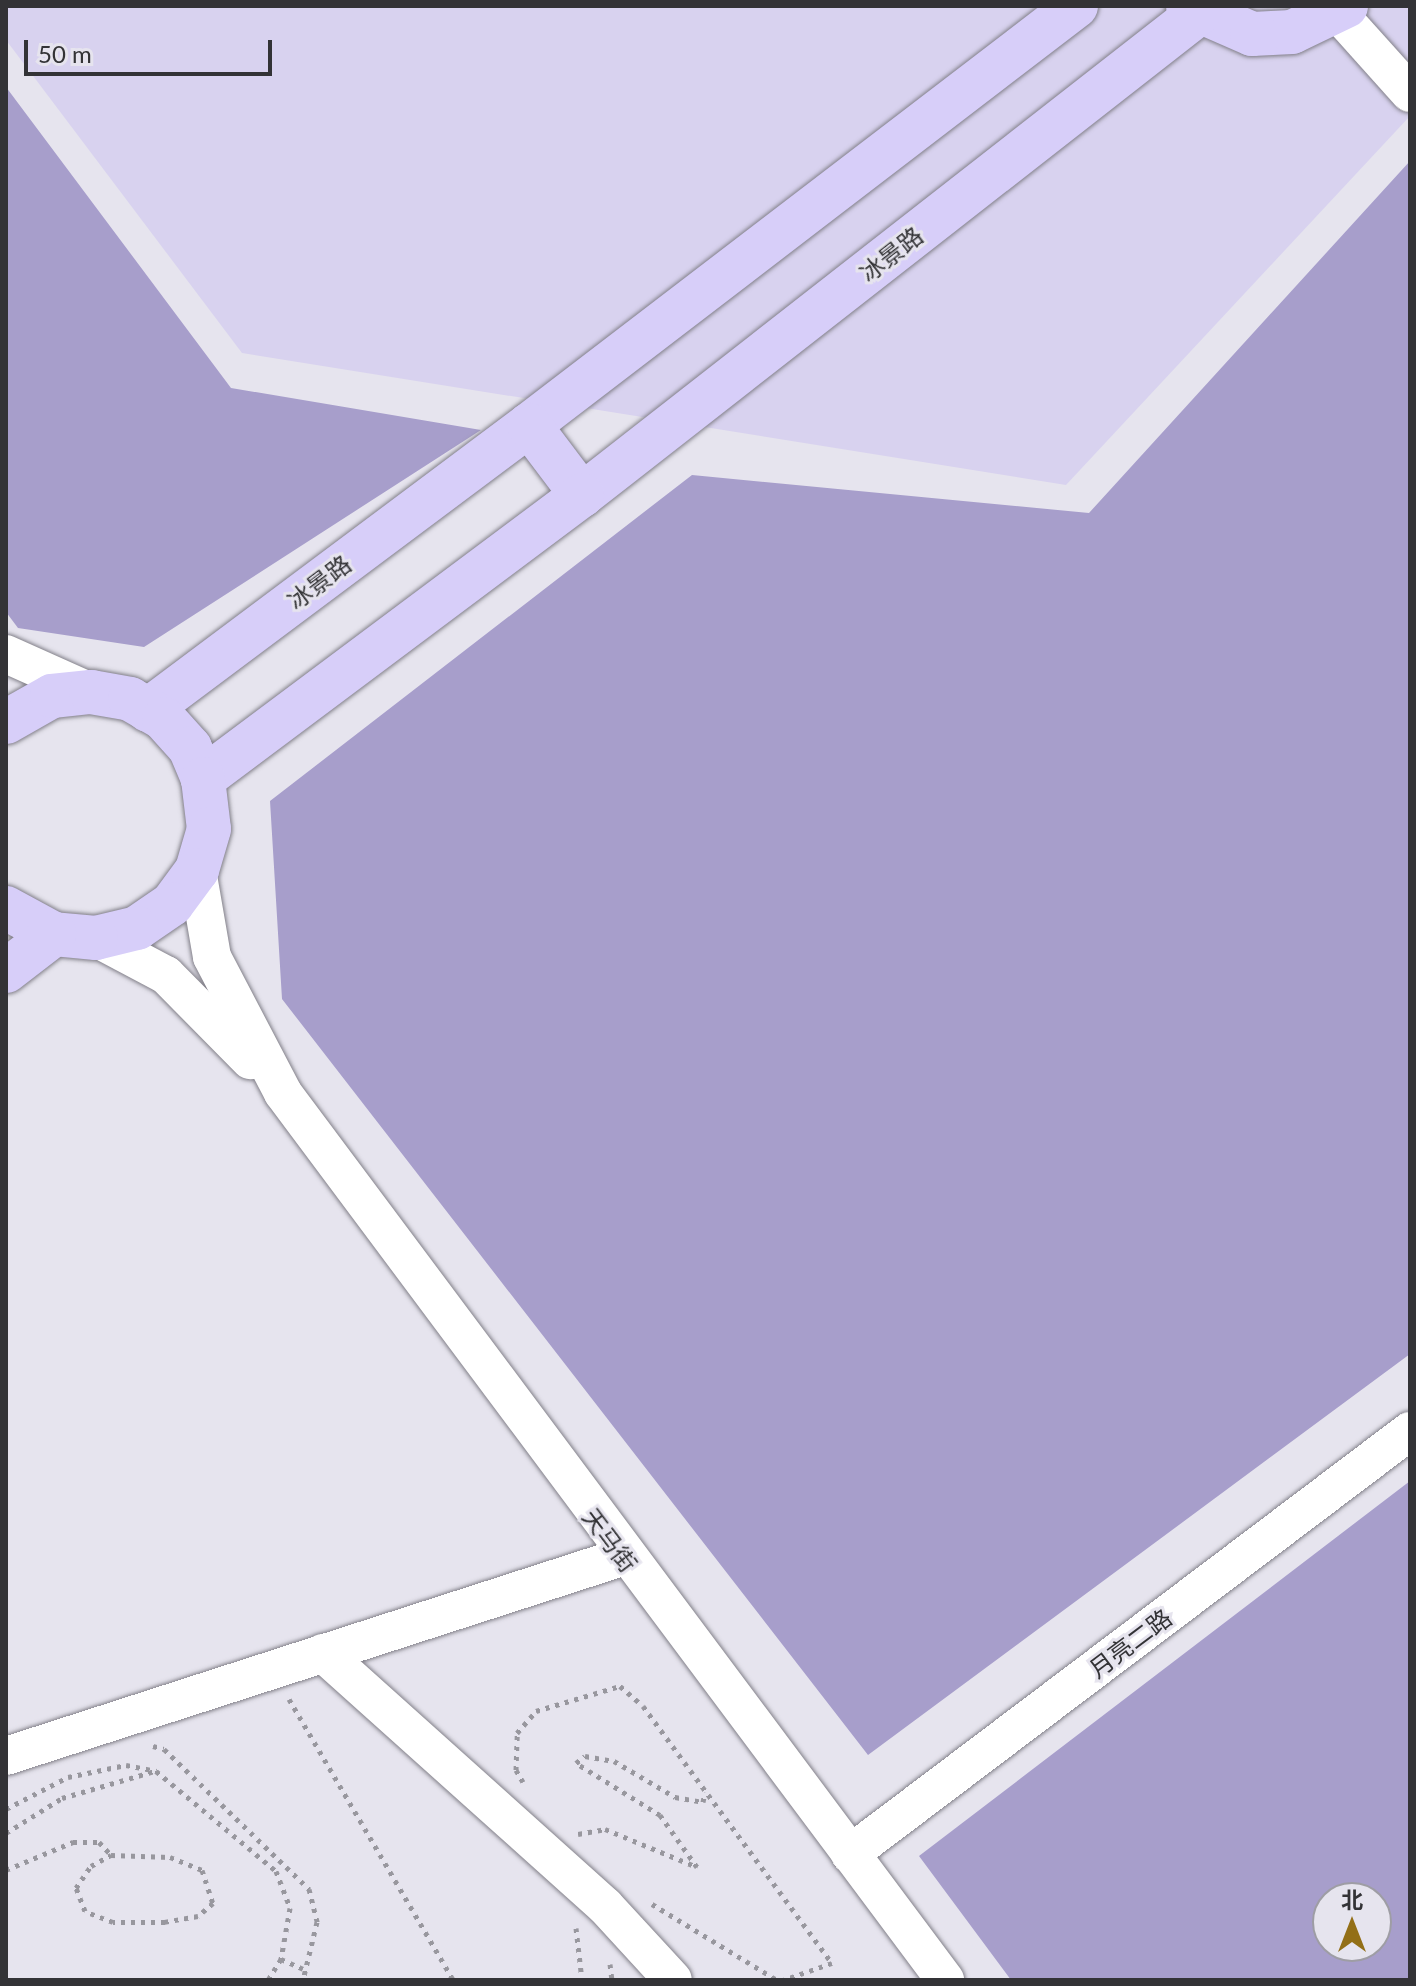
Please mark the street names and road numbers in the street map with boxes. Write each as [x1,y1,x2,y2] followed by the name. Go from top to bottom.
[854,220,928,288] street label: 冰景路
[282,549,356,615] street label: 冰景路
[577,1503,643,1577] street label: 天马街
[1083,1603,1177,1683] street label: 月亮二路

